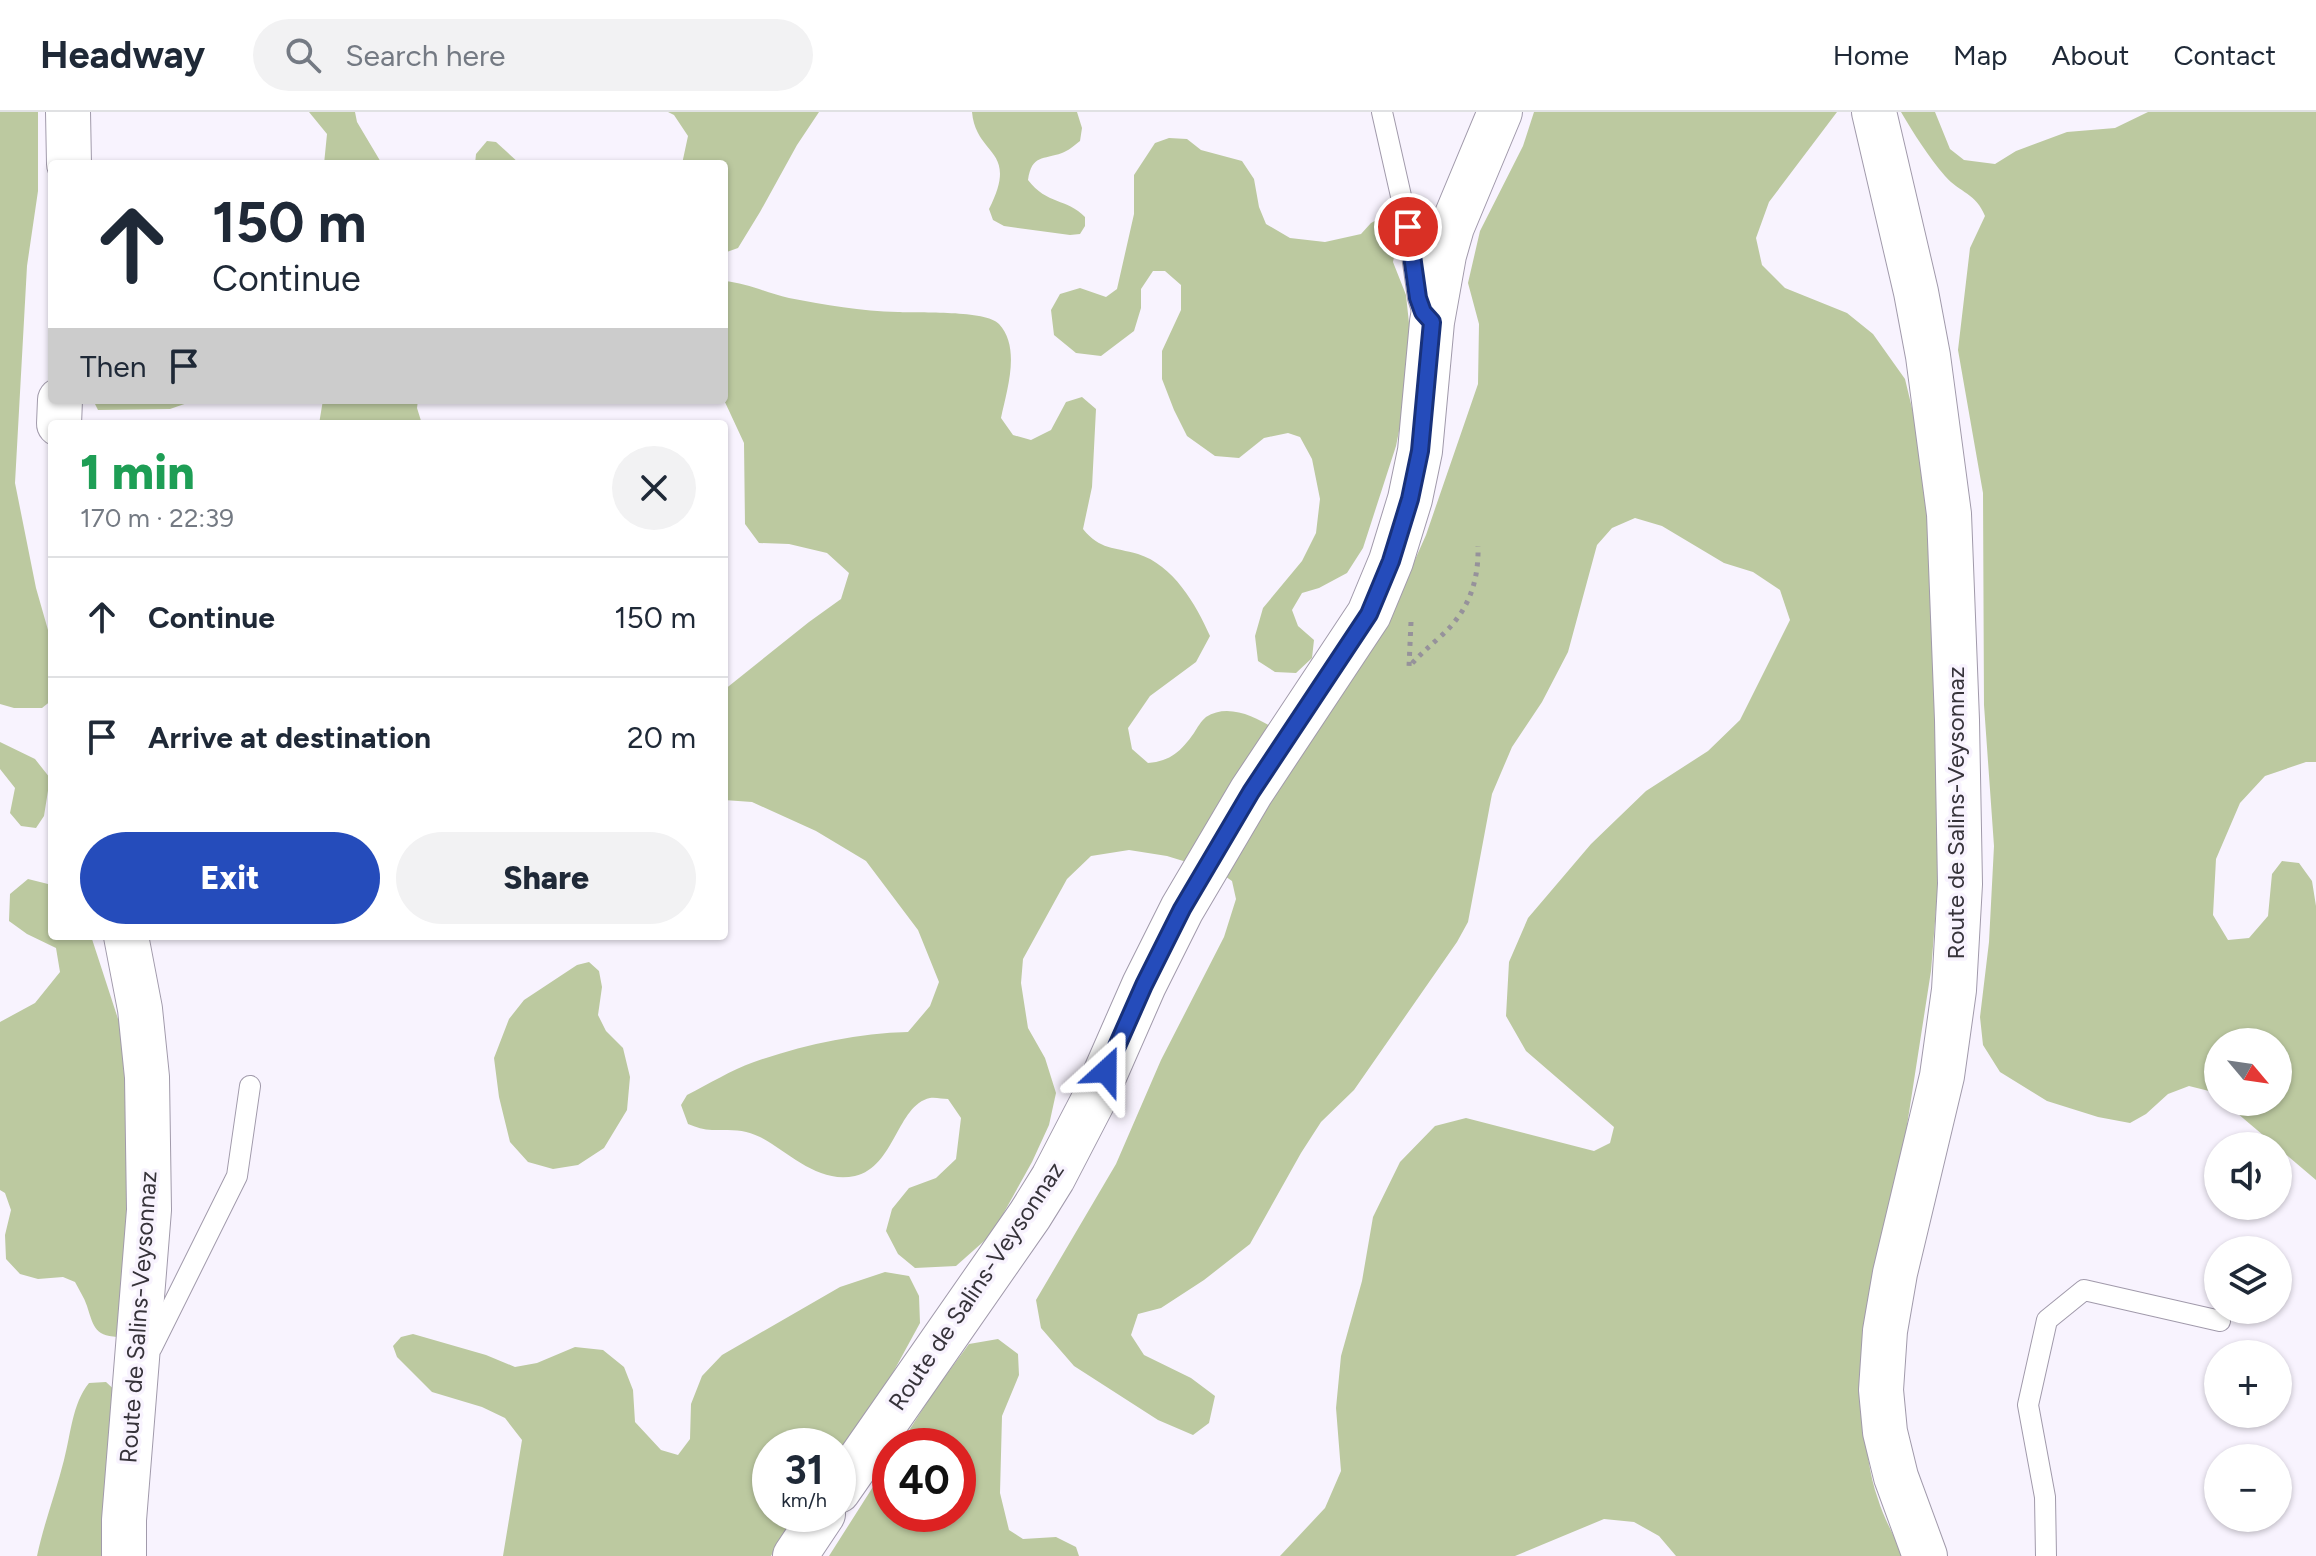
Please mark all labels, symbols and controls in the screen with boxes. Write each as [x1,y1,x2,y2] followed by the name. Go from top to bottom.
[253,19,813,91] search box
[40,32,205,78] text: Headway
[281,33,325,77] icon: search
[345,37,505,74] text: Search here
[1833,38,1909,72] text: Home
[1953,38,2008,72] text: Map
[2052,38,2129,72] text: About
[2173,38,2276,72] text: Contact
[212,189,367,256] text: 150 m
[80,192,184,296] icon: ahead
[1374,193,1442,261] pin
[1386,205,1430,249] icon: arrive
[212,257,361,300] text: Continue
[162,344,206,388] icon: arrive
[80,348,146,385] text: Then
[80,443,195,501] text: 1 min
[612,446,696,530] button: close
[80,502,234,534] text: 170 m · 22:39
[80,595,124,639] icon: ahead
[148,599,275,636] text: Continue
[614,599,696,636] text: 150 m
[1941,667,1970,959] street label: Route de Salins-Veysonnaz
[80,715,124,759] icon: arrive
[148,719,431,756] text: Arrive at destination
[627,719,696,756] text: 20 m
[80,832,380,924] button: Exit
[396,832,696,924] button: Share
[2204,1028,2292,1116] north arrow
[2204,1028,2292,1532] map controls
[1064,1029,1148,1113] position arrow
[2204,1132,2292,1220] button: sound
[882,1156,1070,1416] street label: Route de Salins-Veysonnaz
[113,1170,163,1464] street label: Route de Salins-Veysonnaz
[2204,1236,2292,1324] button: layers
[2204,1340,2292,1428] button: +
[872,1428,976,1532] speed limit sign: 40
[2204,1444,2292,1532] button: −
[784,1446,824,1494] text: 31
[781,1488,827,1512] text: km/h

